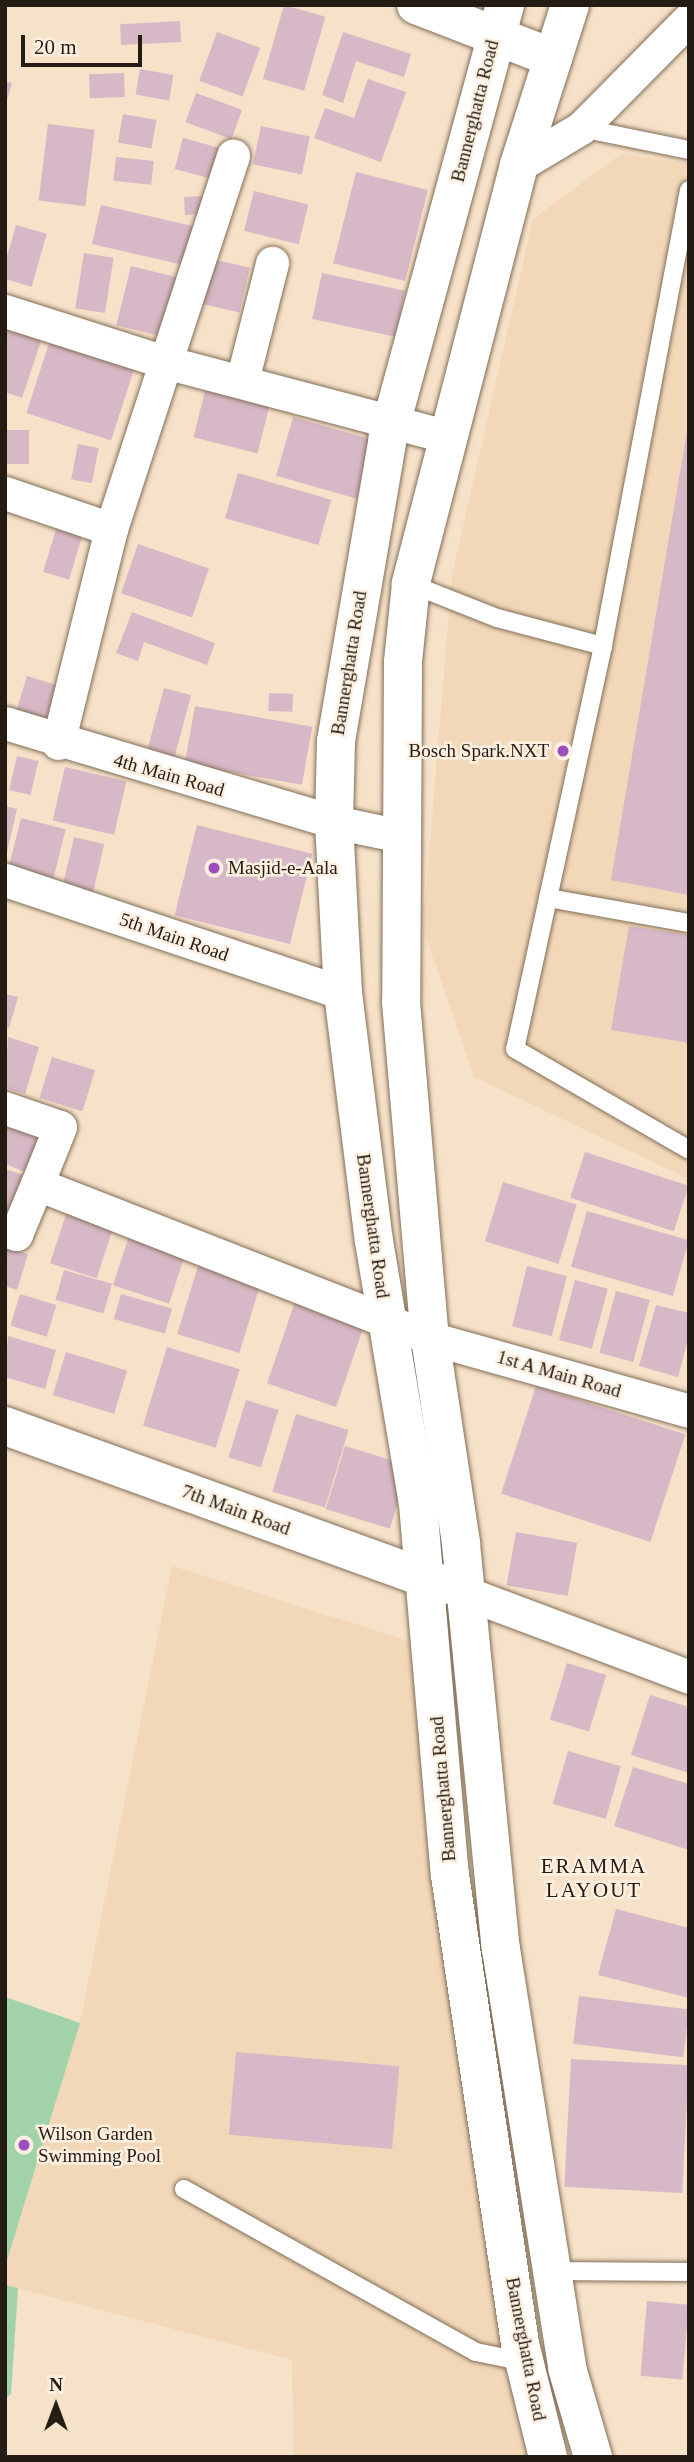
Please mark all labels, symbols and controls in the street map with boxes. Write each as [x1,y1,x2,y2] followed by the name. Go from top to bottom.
[24,21,145,65] scale bar
[34,35,77,59] text: 20 m
[446,38,504,184] street label: Bannerghatta Road
[326,589,372,737] street label: Bannerghatta Road
[409,740,549,762] place label: Bosch Spark.NXT
[555,743,571,759] marker: Bosch Spark.NXT
[111,748,227,802] street label: 4th Main Road
[228,857,338,879] place label: Masjid-e-Aala
[206,860,222,876] marker: Masjid-e-Aala
[116,908,232,966] street label: 5th Main Road
[352,1152,394,1300] street label: Bannerghatta Road
[493,1345,625,1403] street label: 1st A Main Road
[179,1480,293,1540] street label: 7th Main Road
[425,1715,461,1863] street label: Bannerghatta Road
[541,1853,647,1903] district label: ERAMMA LAYOUT
[38,2123,161,2167] place label: Wilson Garden Swimming Pool
[16,2137,32,2153] marker: Wilson Garden Swimming Pool
[501,2275,551,2423] street label: Bannerghatta Road
[21,2371,91,2441] north arrow
[49,2374,63,2395] text: N

